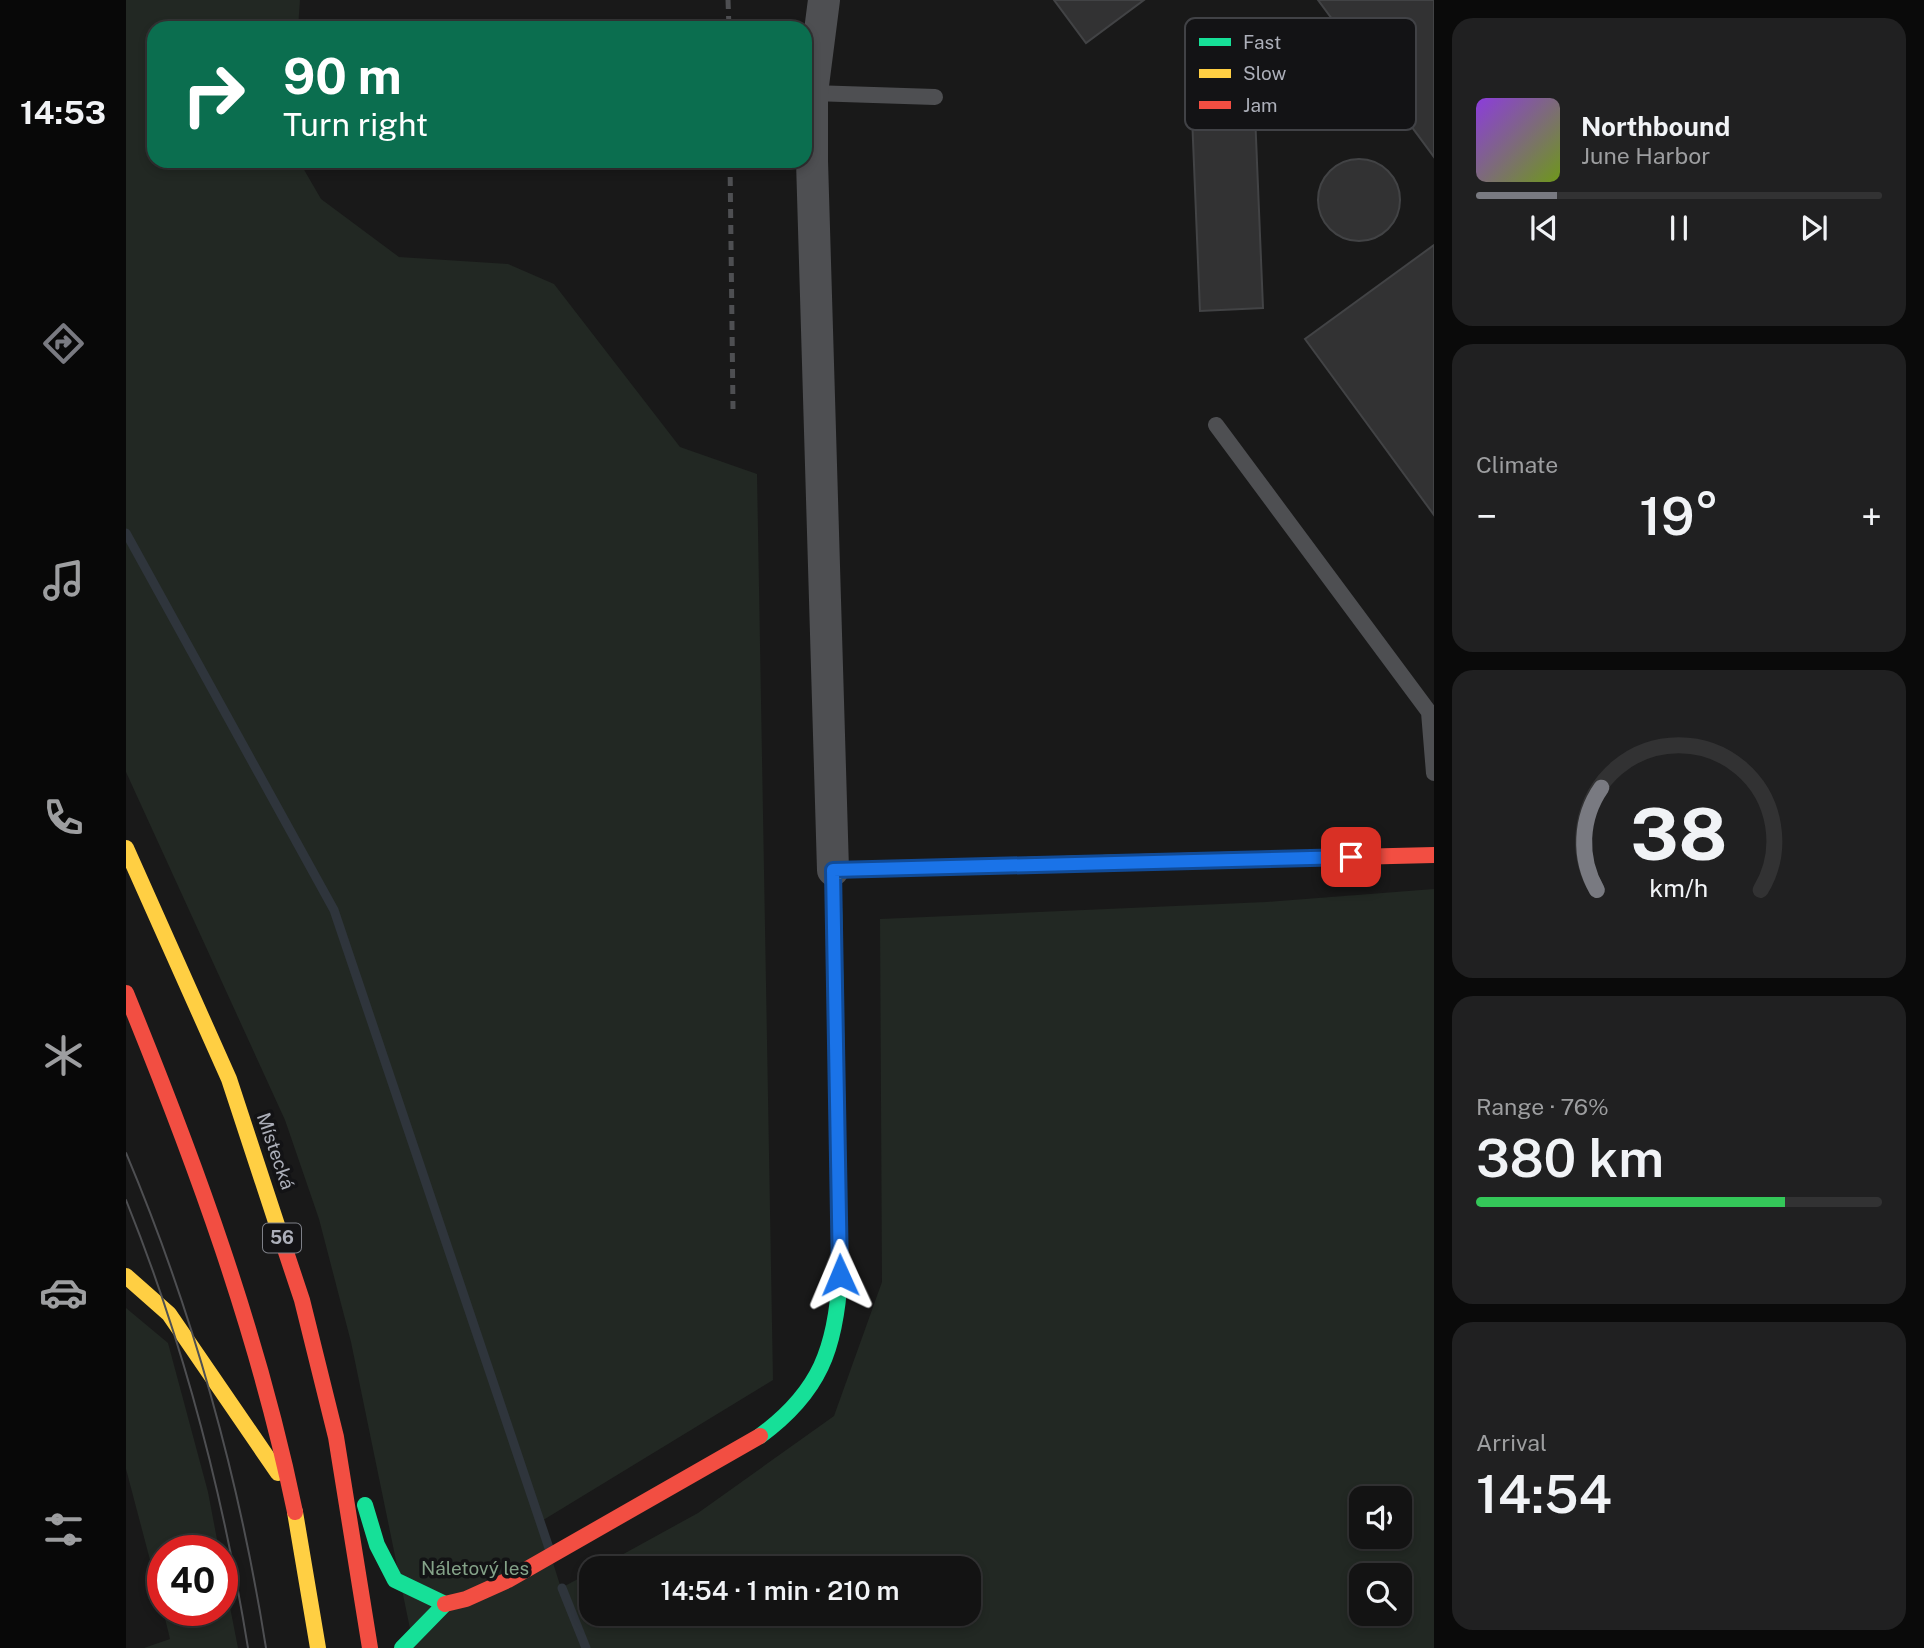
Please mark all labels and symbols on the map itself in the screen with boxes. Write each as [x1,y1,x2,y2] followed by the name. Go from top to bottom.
[1185,18,1416,130] legend
[1243,31,1281,53] text: Fast
[1243,62,1287,84] text: Slow
[1243,94,1277,116] text: Jam
[1321,827,1381,887] pin
[253,1110,299,1192] street label: Místecká
[263,1224,301,1252] road number: 56
[803,1238,877,1312] position arrow
[147,1535,238,1626] speed limit sign: 40
[421,1557,529,1579] park label: Náletový les

